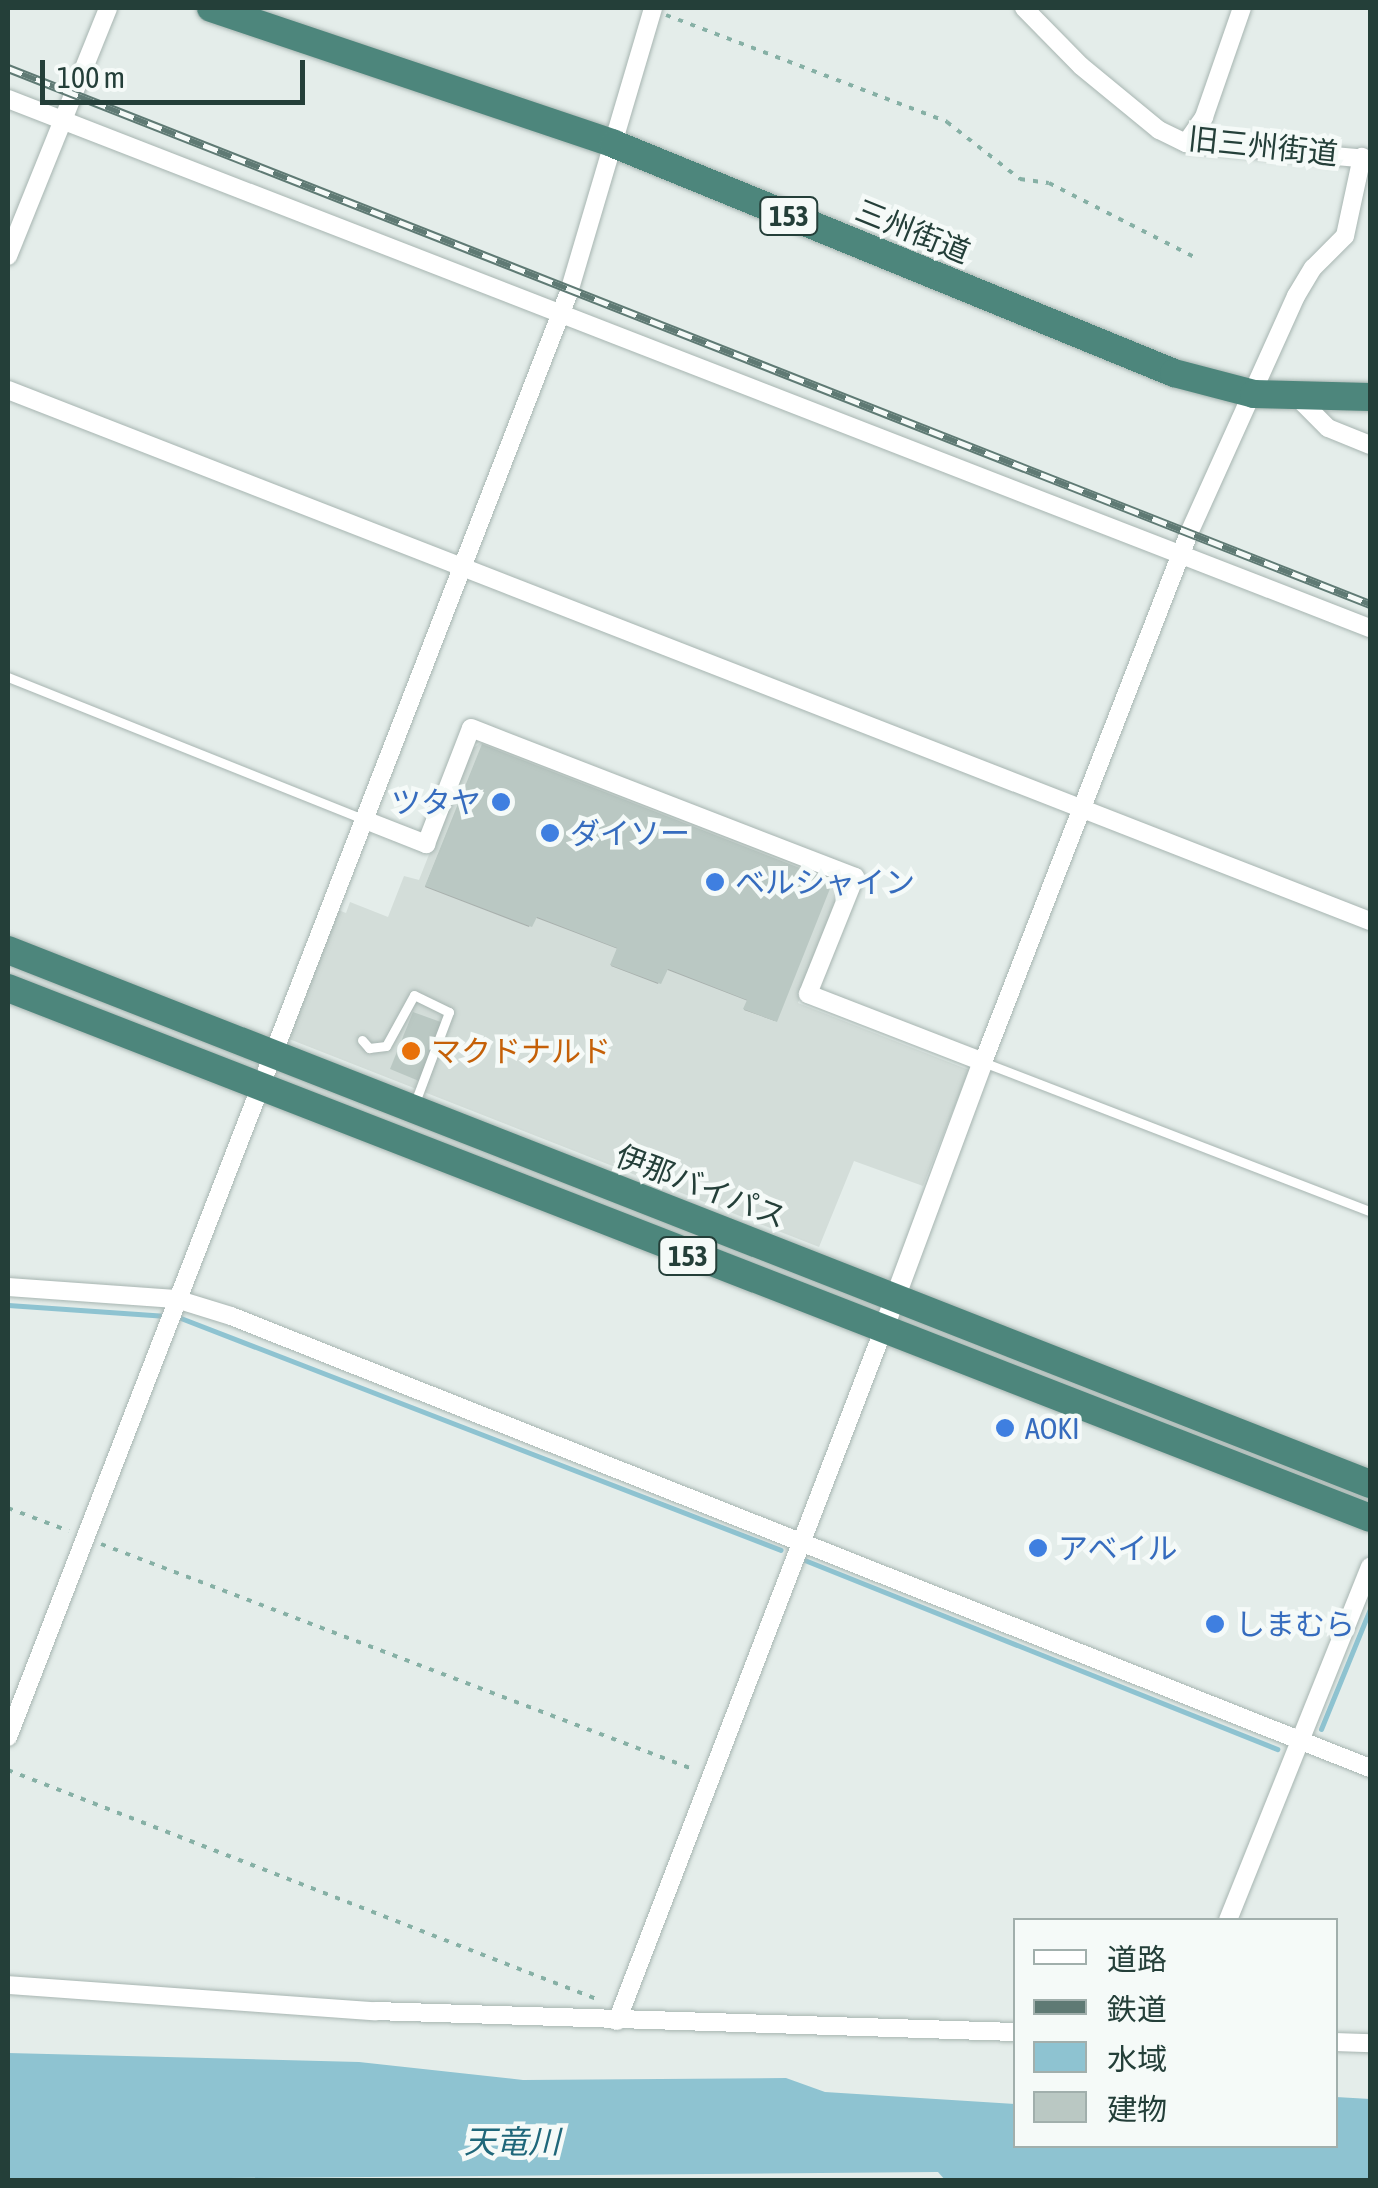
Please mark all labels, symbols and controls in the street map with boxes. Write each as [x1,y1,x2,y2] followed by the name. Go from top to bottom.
[45,40,310,102] scale bar
[57,60,125,94] text: 100 m
[1187,120,1339,172] street label: 旧三州街道
[851,192,975,270] street label: 三州街道
[759,193,819,239] road number: 153
[391,784,481,820] place label: ツタヤ
[490,791,512,813] marker: ツタヤ
[570,815,690,851] place label: ダイソー
[539,822,561,844] marker: ダイソー
[735,864,915,900] place label: ベルシャイン
[704,871,726,893] marker: ベルシャイン
[431,1033,611,1069] place label: マクドナルド
[400,1040,422,1062] marker: マクドナルド
[611,1137,791,1235] street label: 伊那バイパス
[658,1233,718,1279] road number: 153
[1025,1410,1080,1446] place label: AOKI
[994,1417,1016,1439] marker: AOKI
[1058,1530,1178,1566] place label: アベイル
[1027,1537,1049,1559] marker: アベイル
[1235,1606,1355,1642] place label: しまむら
[1204,1613,1226,1635] marker: しまむら
[1013,1918,1338,2148] legend
[1107,1942,1167,1976] text: 道路
[1107,1992,1167,2026] text: 鉄道
[1107,2042,1167,2076] text: 水域
[1107,2092,1167,2126] text: 建物
[464,2123,560,2161] water label: 天竜川

